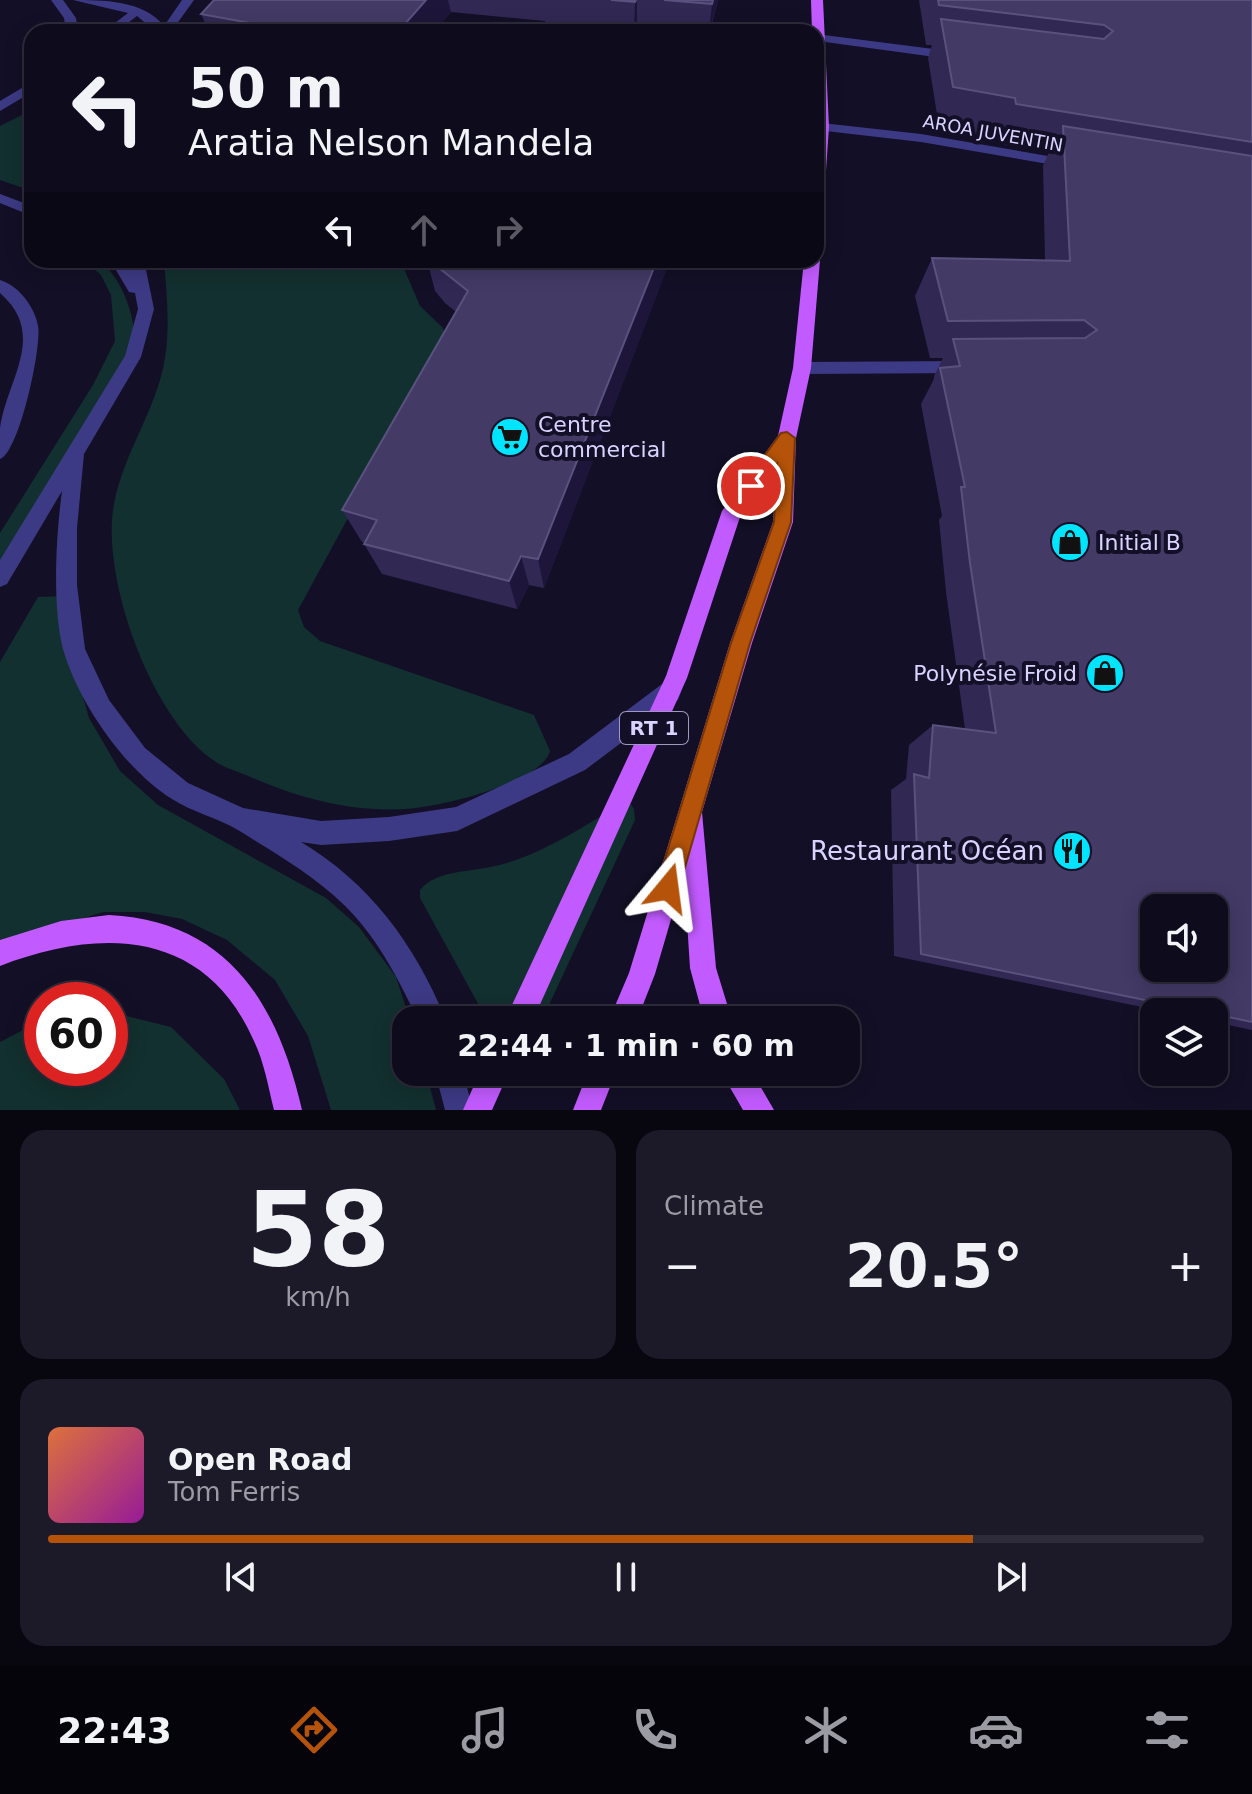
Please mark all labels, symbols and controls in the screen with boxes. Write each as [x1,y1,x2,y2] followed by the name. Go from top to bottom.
[188,55,344,120] text: 50 m
[56,56,160,160] icon: left
[921,110,1065,156] street label: AROA JUVENTIN
[188,122,594,163] text: Aratia Nelson Mandela
[318,208,362,252] icon: left
[402,208,446,252] icon: ahead
[486,208,530,252] icon: right
[538,412,666,462] place label: Centre commercial
[489,416,531,458] supermarket icon: Centre commercial
[717,452,785,520] pin
[729,464,773,508] icon: arrive
[1049,521,1091,563] shop icon: Initial B
[1098,530,1181,555] place label: Initial B
[1084,652,1126,694] shop icon: Polynésie Froid
[913,661,1077,686] place label: Polynésie Froid
[620,712,688,744] road number: RT 1
[1051,830,1093,872] restaurant icon: Restaurant Océan
[810,836,1044,866] place label: Restaurant Océan
[626,846,710,930] position arrow
[1140,894,1228,1086] map controls
[1140,894,1228,982] button: sound
[24,982,128,1086] speed limit sign: 60
[1140,998,1228,1086] button: layers
[457,1028,795,1063] text: 22:44 · 1 min · 60 m
[246,1169,390,1291] text: 58
[664,1191,764,1221] text: Climate
[845,1231,1023,1301] text: 20.5°
[664,1240,701,1291] text: −
[1167,1240,1204,1291] text: +
[285,1282,351,1312] text: km/h
[168,1442,353,1477] text: Open Road
[168,1477,300,1507] text: Tom Ferris
[219,1555,263,1599] icon: previous
[604,1555,648,1599] icon: pause
[989,1555,1033,1599] icon: next
[286,1702,342,1758] icon: directions
[457,1702,513,1758] icon: music
[627,1702,683,1758] icon: phone
[798,1702,854,1758] icon: climate
[968,1702,1024,1758] icon: car
[1139,1702,1195,1758] icon: filters
[57,1710,172,1751] text: 22:43

